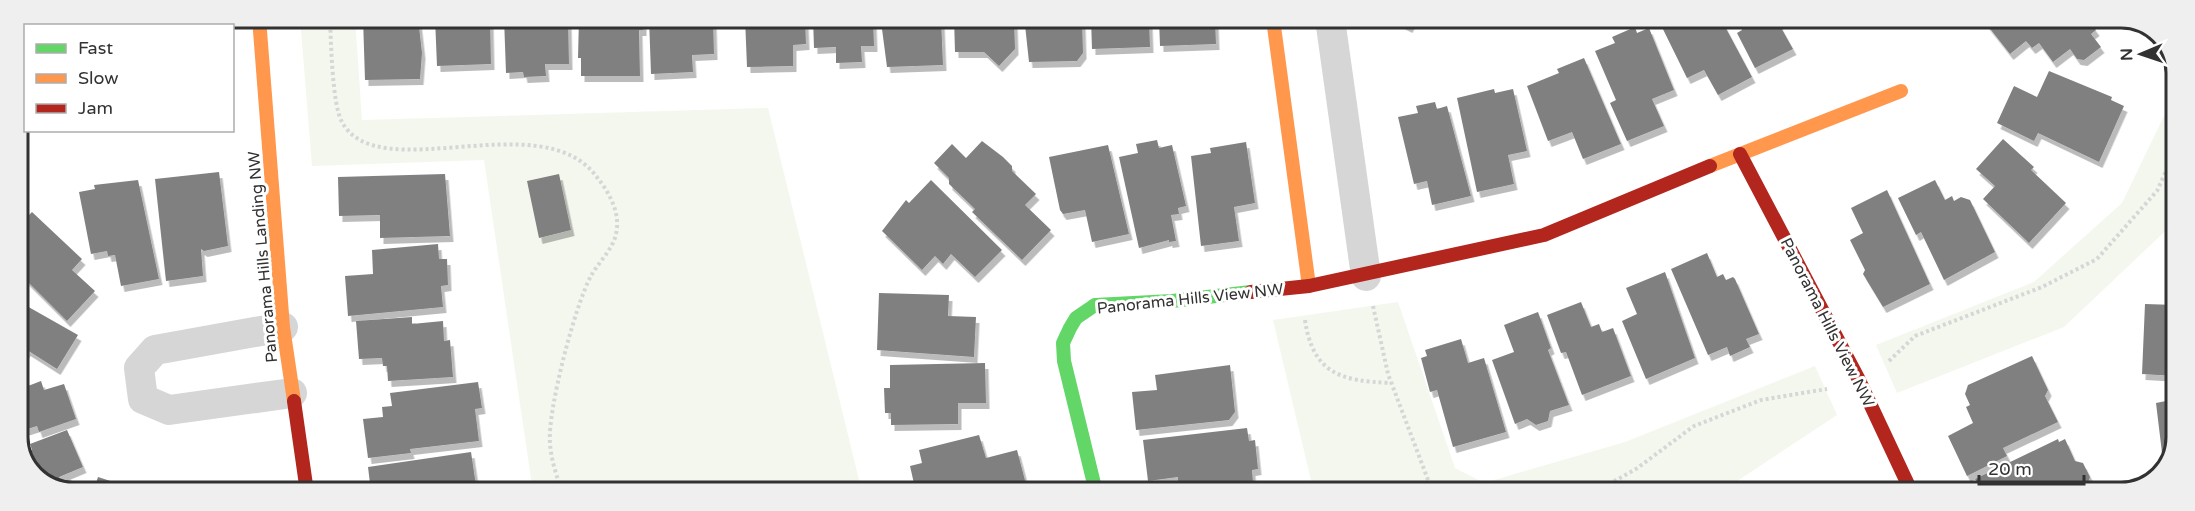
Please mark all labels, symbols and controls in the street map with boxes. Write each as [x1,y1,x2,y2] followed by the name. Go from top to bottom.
[24,24,234,132] legend
[2111,24,2171,84] north arrow
[78,37,113,59] text: Fast
[2117,48,2137,61] text: N
[78,67,119,89] text: Slow
[78,97,113,119] text: Jam
[244,150,282,364] street label: Panorama Hills Landing NW
[1776,235,1879,410] street label: Panorama Hills View NW
[1096,279,1284,319] street label: Panorama Hills View NW
[1979,448,2084,486] scale bar
[1988,458,2032,480] text: 20 m

